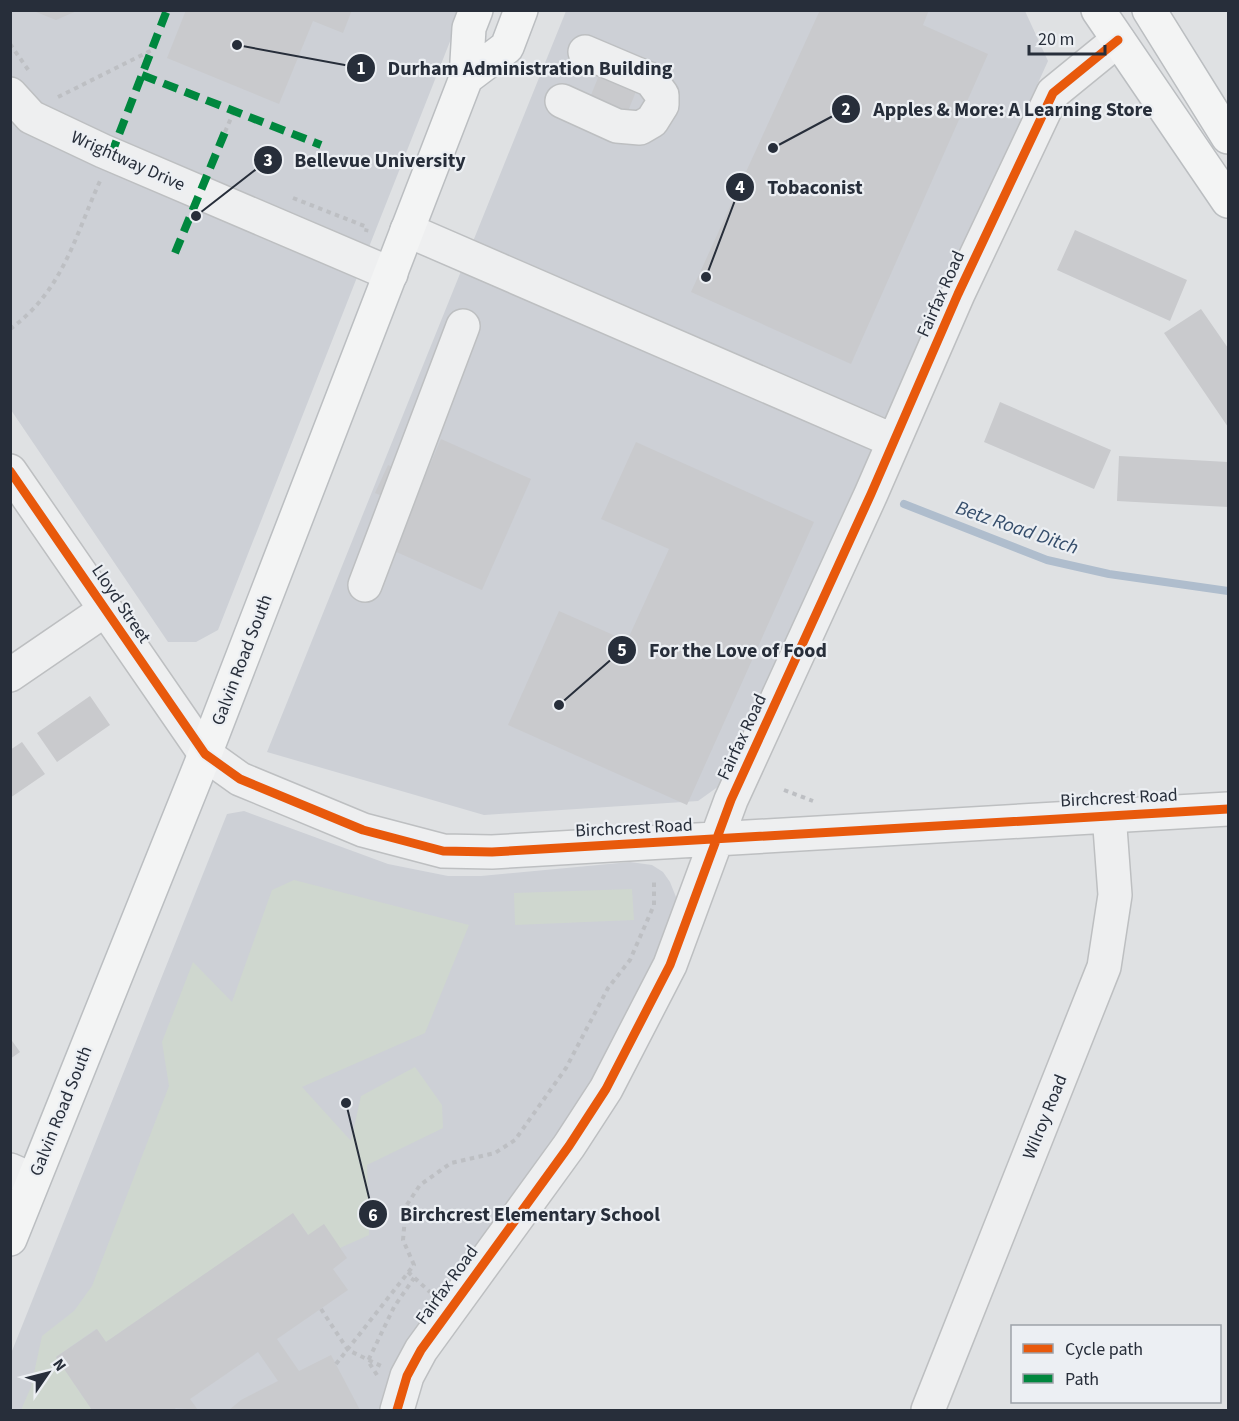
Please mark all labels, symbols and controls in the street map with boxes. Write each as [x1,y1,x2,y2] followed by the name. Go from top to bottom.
[1029,18,1106,56] scale bar
[1038,27,1074,52] text: 20 m
[346,49,684,87] callout: Durham Administration Building
[388,55,673,83] text: Durham Administration Building
[356,56,366,81] text: 1
[831,90,1165,128] callout: Apples & More: A Learning Store
[872,96,1153,124] text: Apples & More: A Learning Store
[841,97,851,122] text: 2
[67,125,189,197] street label: Wrightway Drive
[253,141,478,179] callout: Bellevue University
[294,147,466,175] text: Bellevue University
[263,148,273,173] text: 3
[725,168,875,206] callout: Tobaconist
[767,174,863,202] text: Tobaconist
[735,175,745,200] text: 4
[911,247,971,341] street label: Fairfax Road
[952,494,1082,562] water label: Betz Road Ditch
[85,560,157,648] street label: Lloyd Street
[206,591,278,729] street label: Galvin Road South
[607,631,839,669] callout: For the Love of Food
[649,637,827,665] text: For the Love of Food
[617,638,627,663] text: 5
[711,690,773,784] street label: Fairfax Road
[1060,782,1178,814] street label: Birchcrest Road
[575,812,693,844] street label: Birchcrest Road
[24,1042,98,1180] street label: Galvin Road South
[1017,1071,1073,1163] street label: Wilroy Road
[358,1195,672,1233] callout: Birchcrest Elementary School
[400,1201,660,1229] text: Birchcrest Elementary School
[368,1203,378,1228] text: 6
[410,1240,484,1330] street label: Fairfax Road
[1011,1325,1221,1403] legend
[1065,1337,1143,1362] text: Cycle path
[18,1343,78,1403] north arrow
[47,1354,72,1376] text: N
[1065,1367,1099,1392] text: Path

